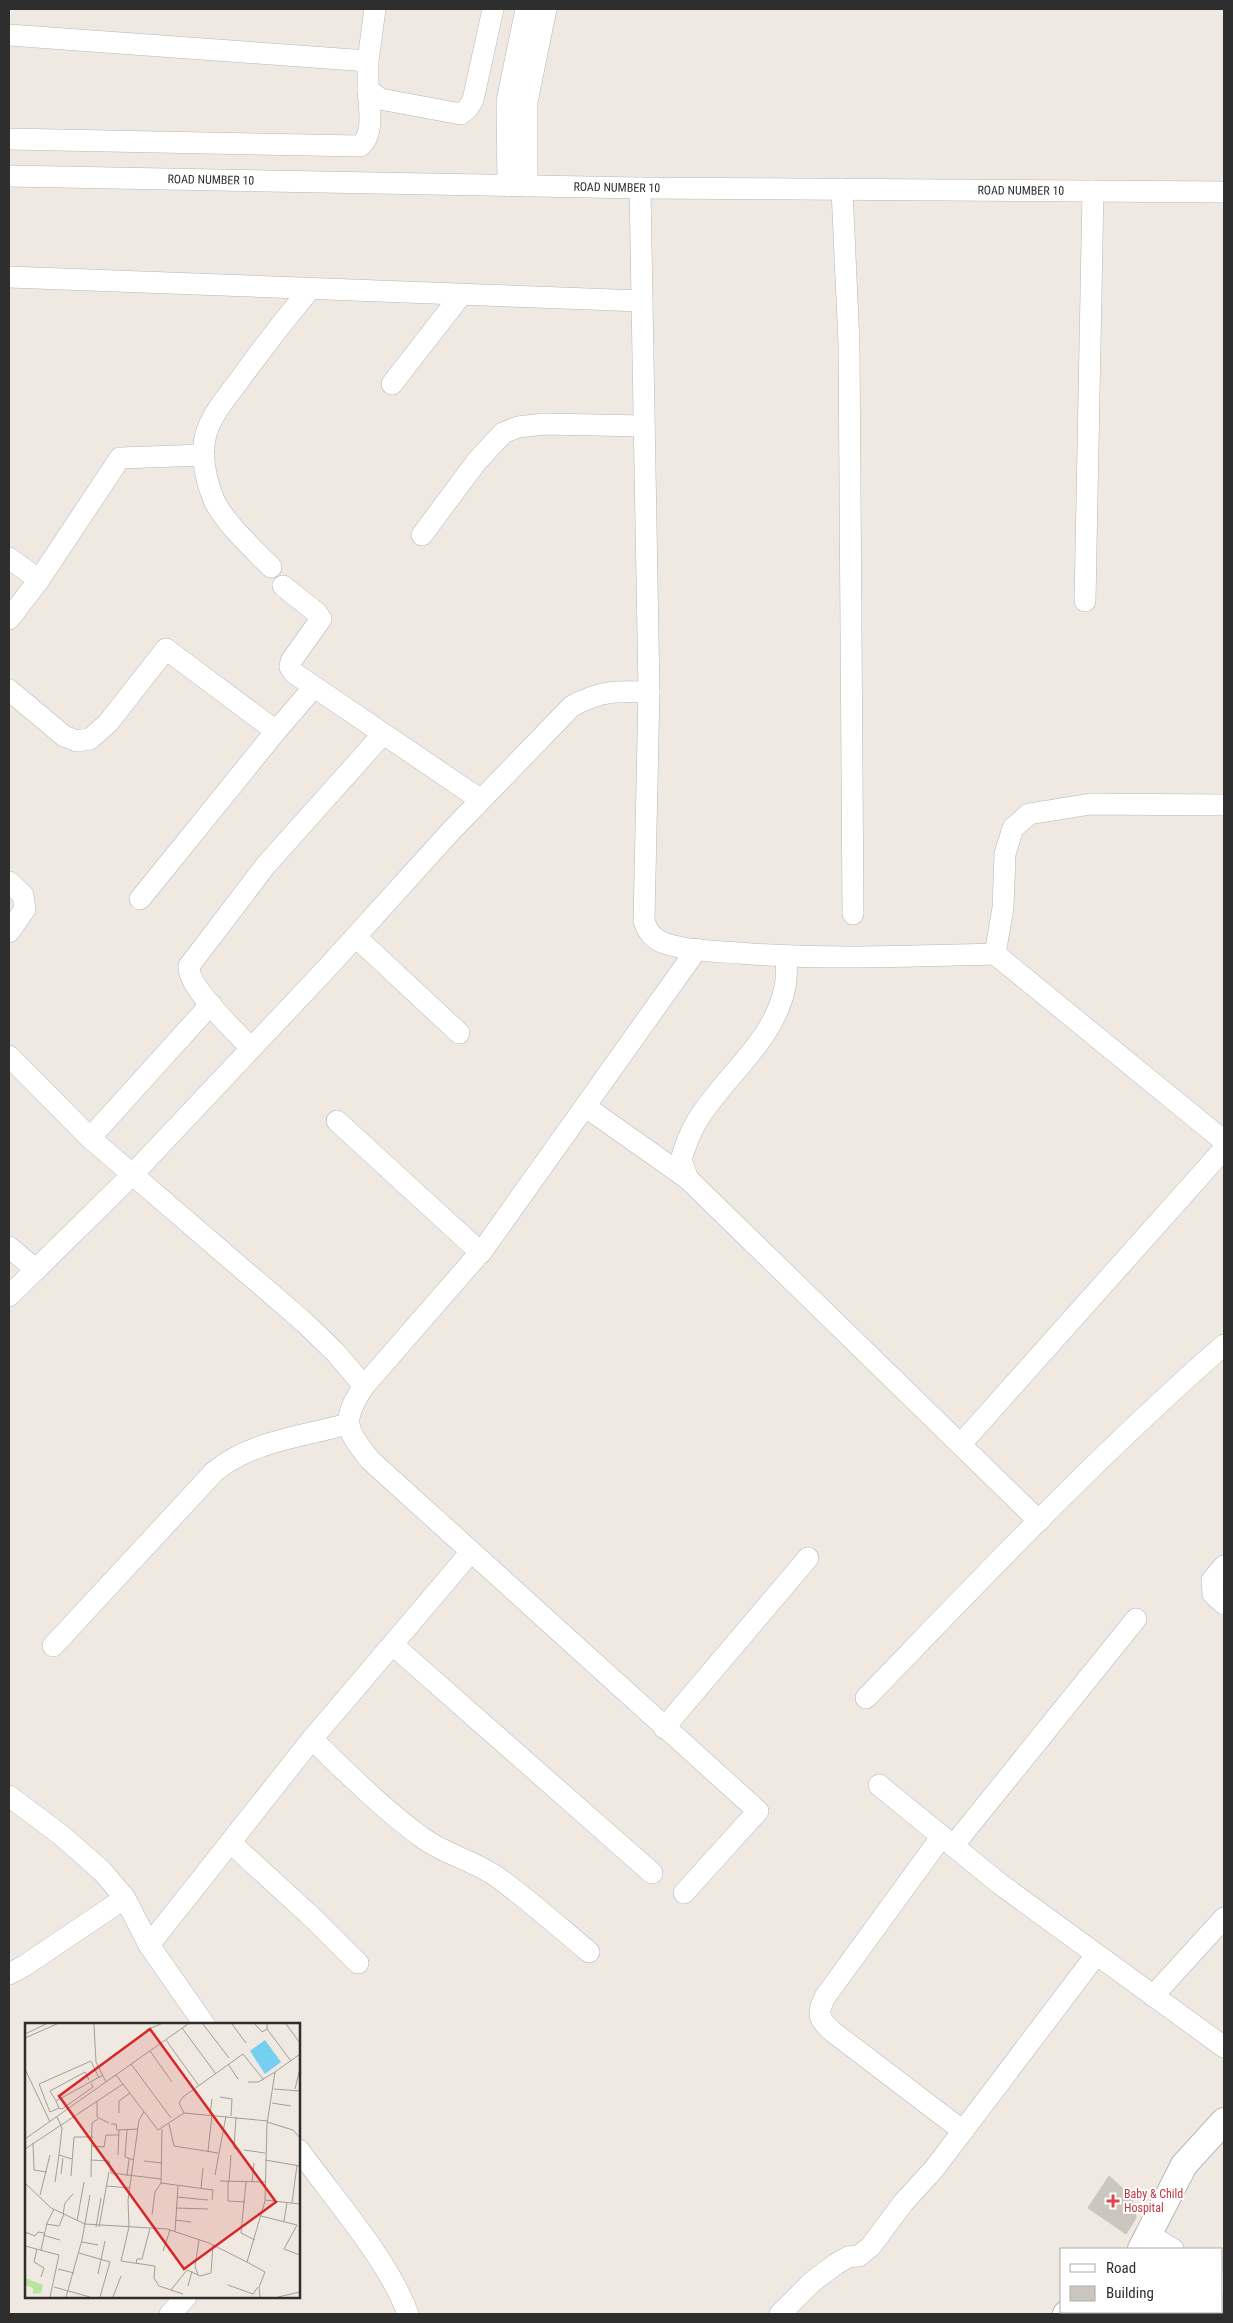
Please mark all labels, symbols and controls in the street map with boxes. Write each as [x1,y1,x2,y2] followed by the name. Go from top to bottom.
[167,172,255,188] street label: ROAD NUMBER 10
[573,180,660,195] street label: ROAD NUMBER 10
[977,183,1064,198] street label: ROAD NUMBER 10
[25,2023,300,2298] inset map
[1124,2187,1183,2215] place label: Baby & Child Hospital
[1106,2194,1120,2208] marker: Baby & Child Hospital
[1060,2248,1223,2313] legend
[1106,2259,1136,2277] text: Road
[1106,2284,1154,2302] text: Building

